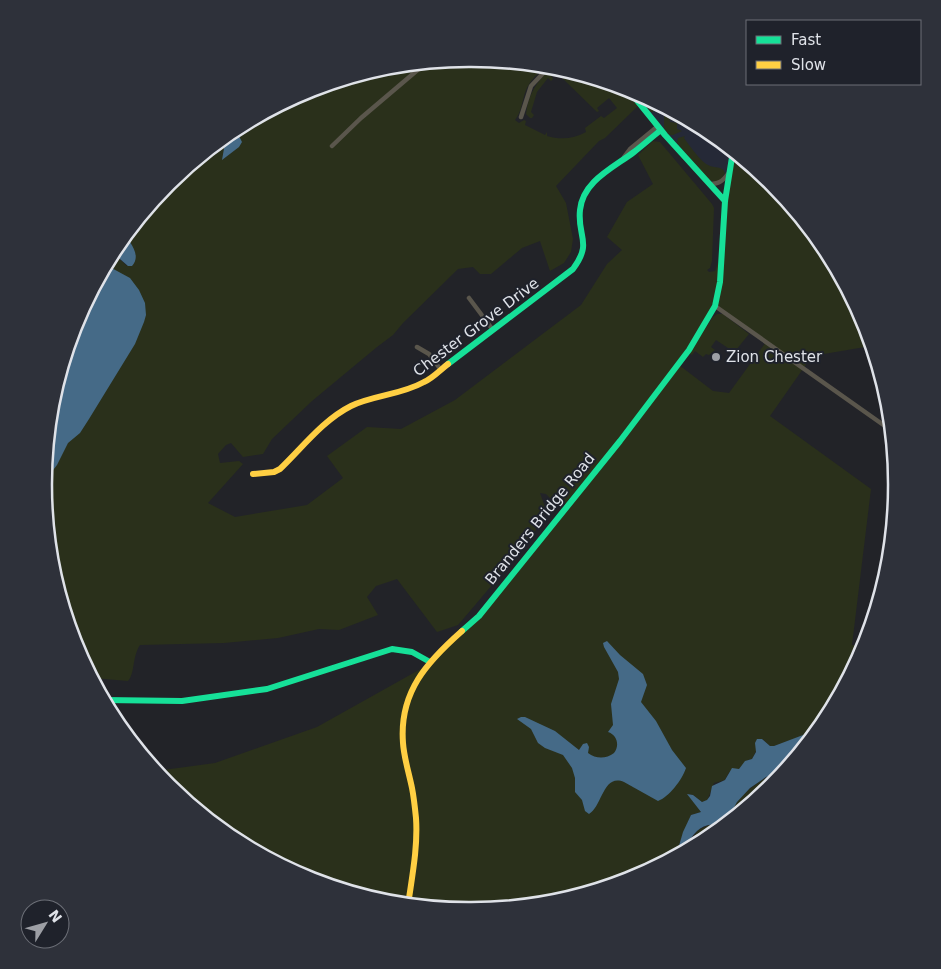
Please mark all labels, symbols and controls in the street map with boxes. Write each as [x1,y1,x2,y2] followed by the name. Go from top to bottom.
[746,20,921,85] legend
[791,31,821,49] text: Fast
[791,56,826,74] text: Slow
[410,274,542,380] street label: Chester Grove Drive
[726,348,823,366] place label: Zion Chester
[710,351,722,363] marker: Zion Chester
[481,450,599,588] street label: Branders Bridge Road
[20,899,70,949] north arrow
[45,907,65,926] text: N

